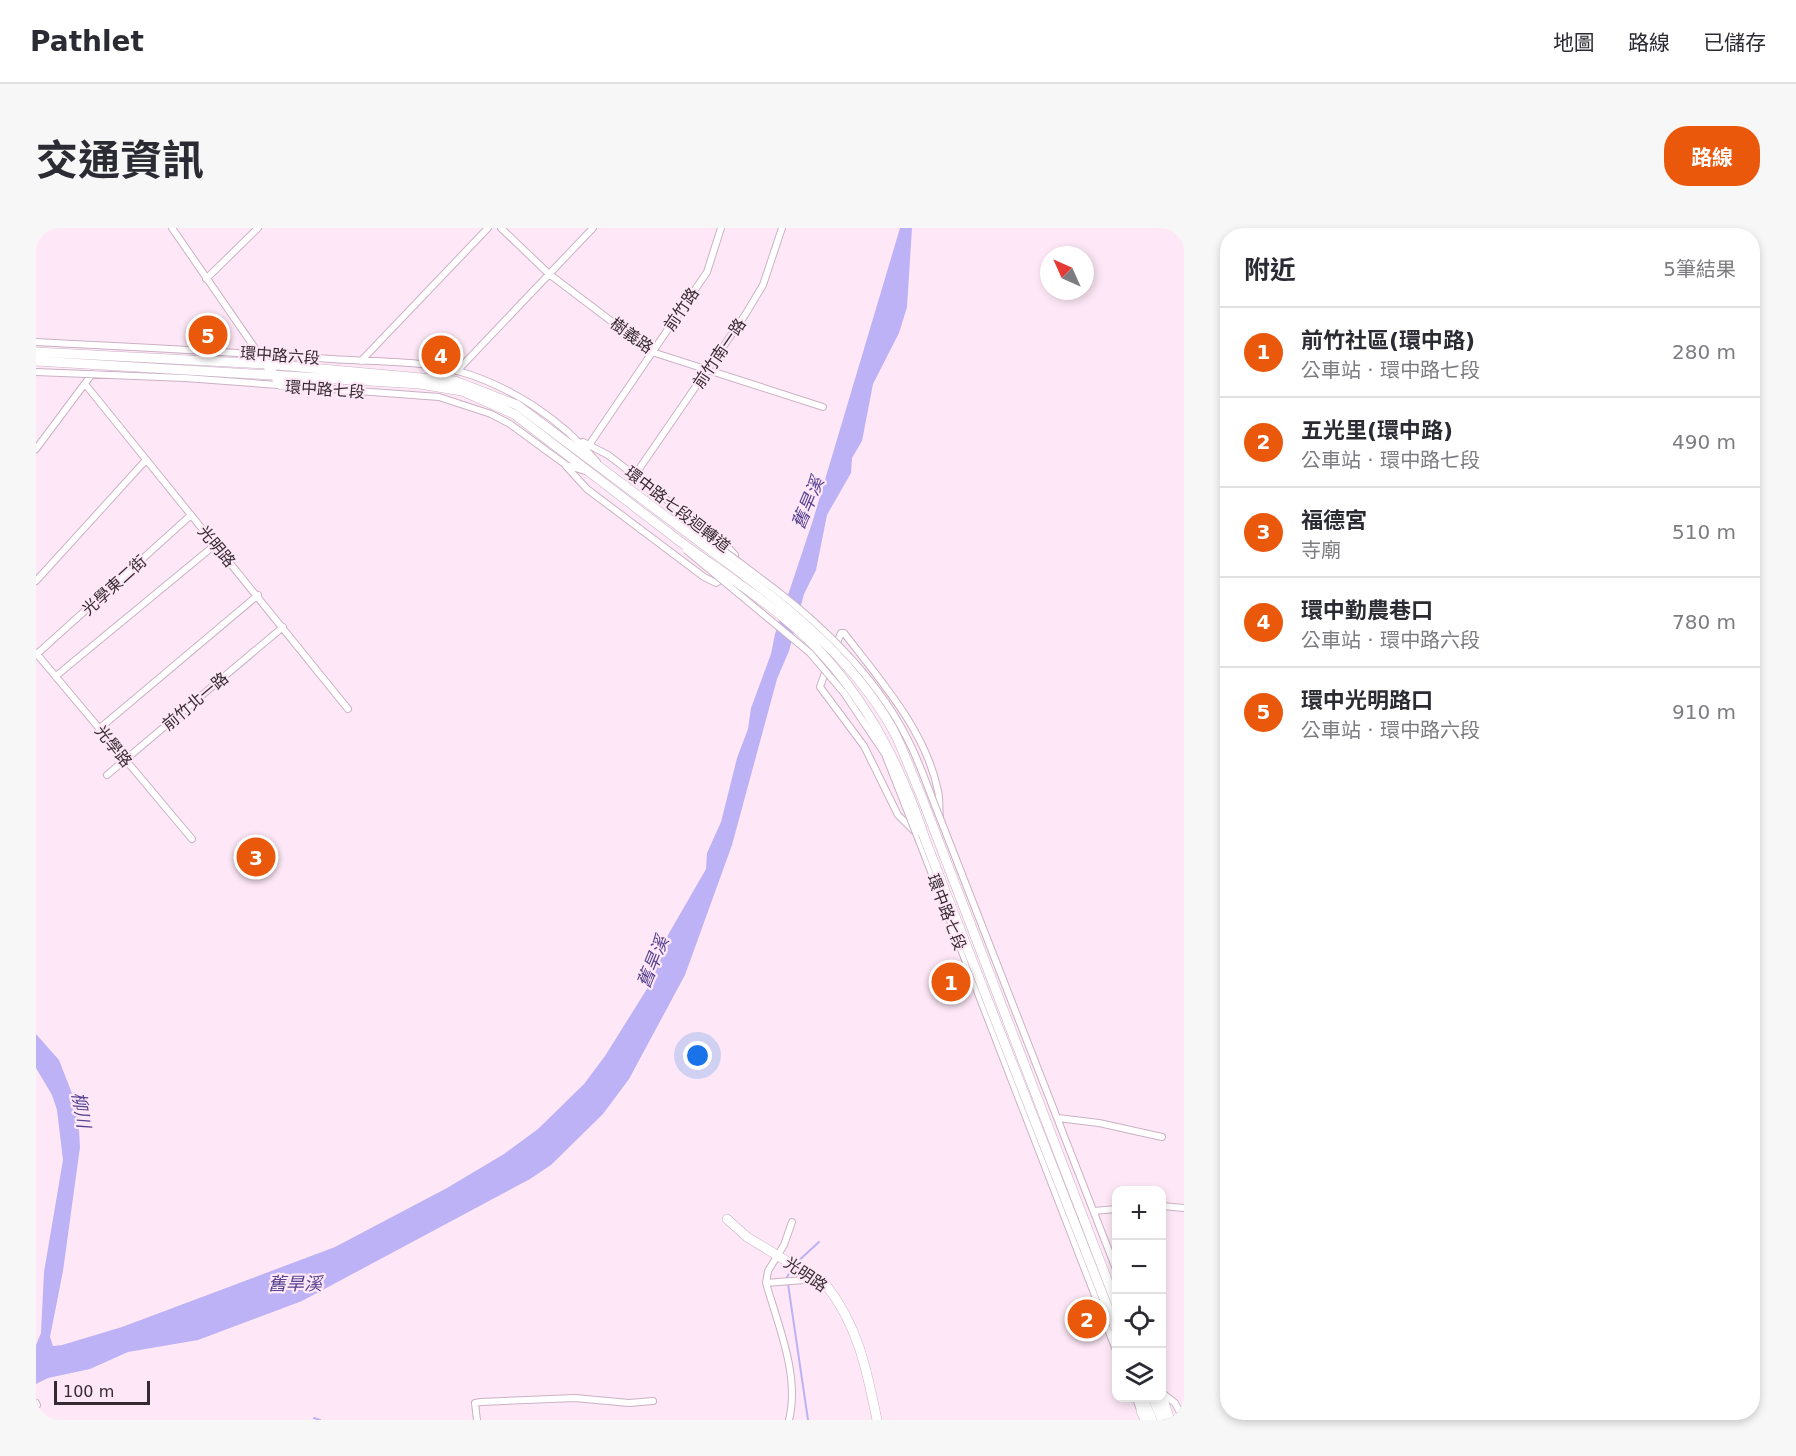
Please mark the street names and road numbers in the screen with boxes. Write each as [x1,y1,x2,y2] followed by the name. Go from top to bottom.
[660,284,703,334] street label: 前竹路
[607,314,657,357] street label: 樹義路
[689,315,750,392] street label: 前竹南一路
[239,343,321,368] street label: 環中路六段
[284,377,366,402] street label: 環中路七段
[621,463,734,556] street label: 環中路七段迴轉道
[194,522,239,571] street label: 光明路
[78,552,150,619] street label: 光學東二街
[159,668,232,734] street label: 前竹北一路
[91,722,136,771] street label: 光學路
[923,871,970,953] street label: 環中路七段
[781,1253,831,1296] street label: 光明路

